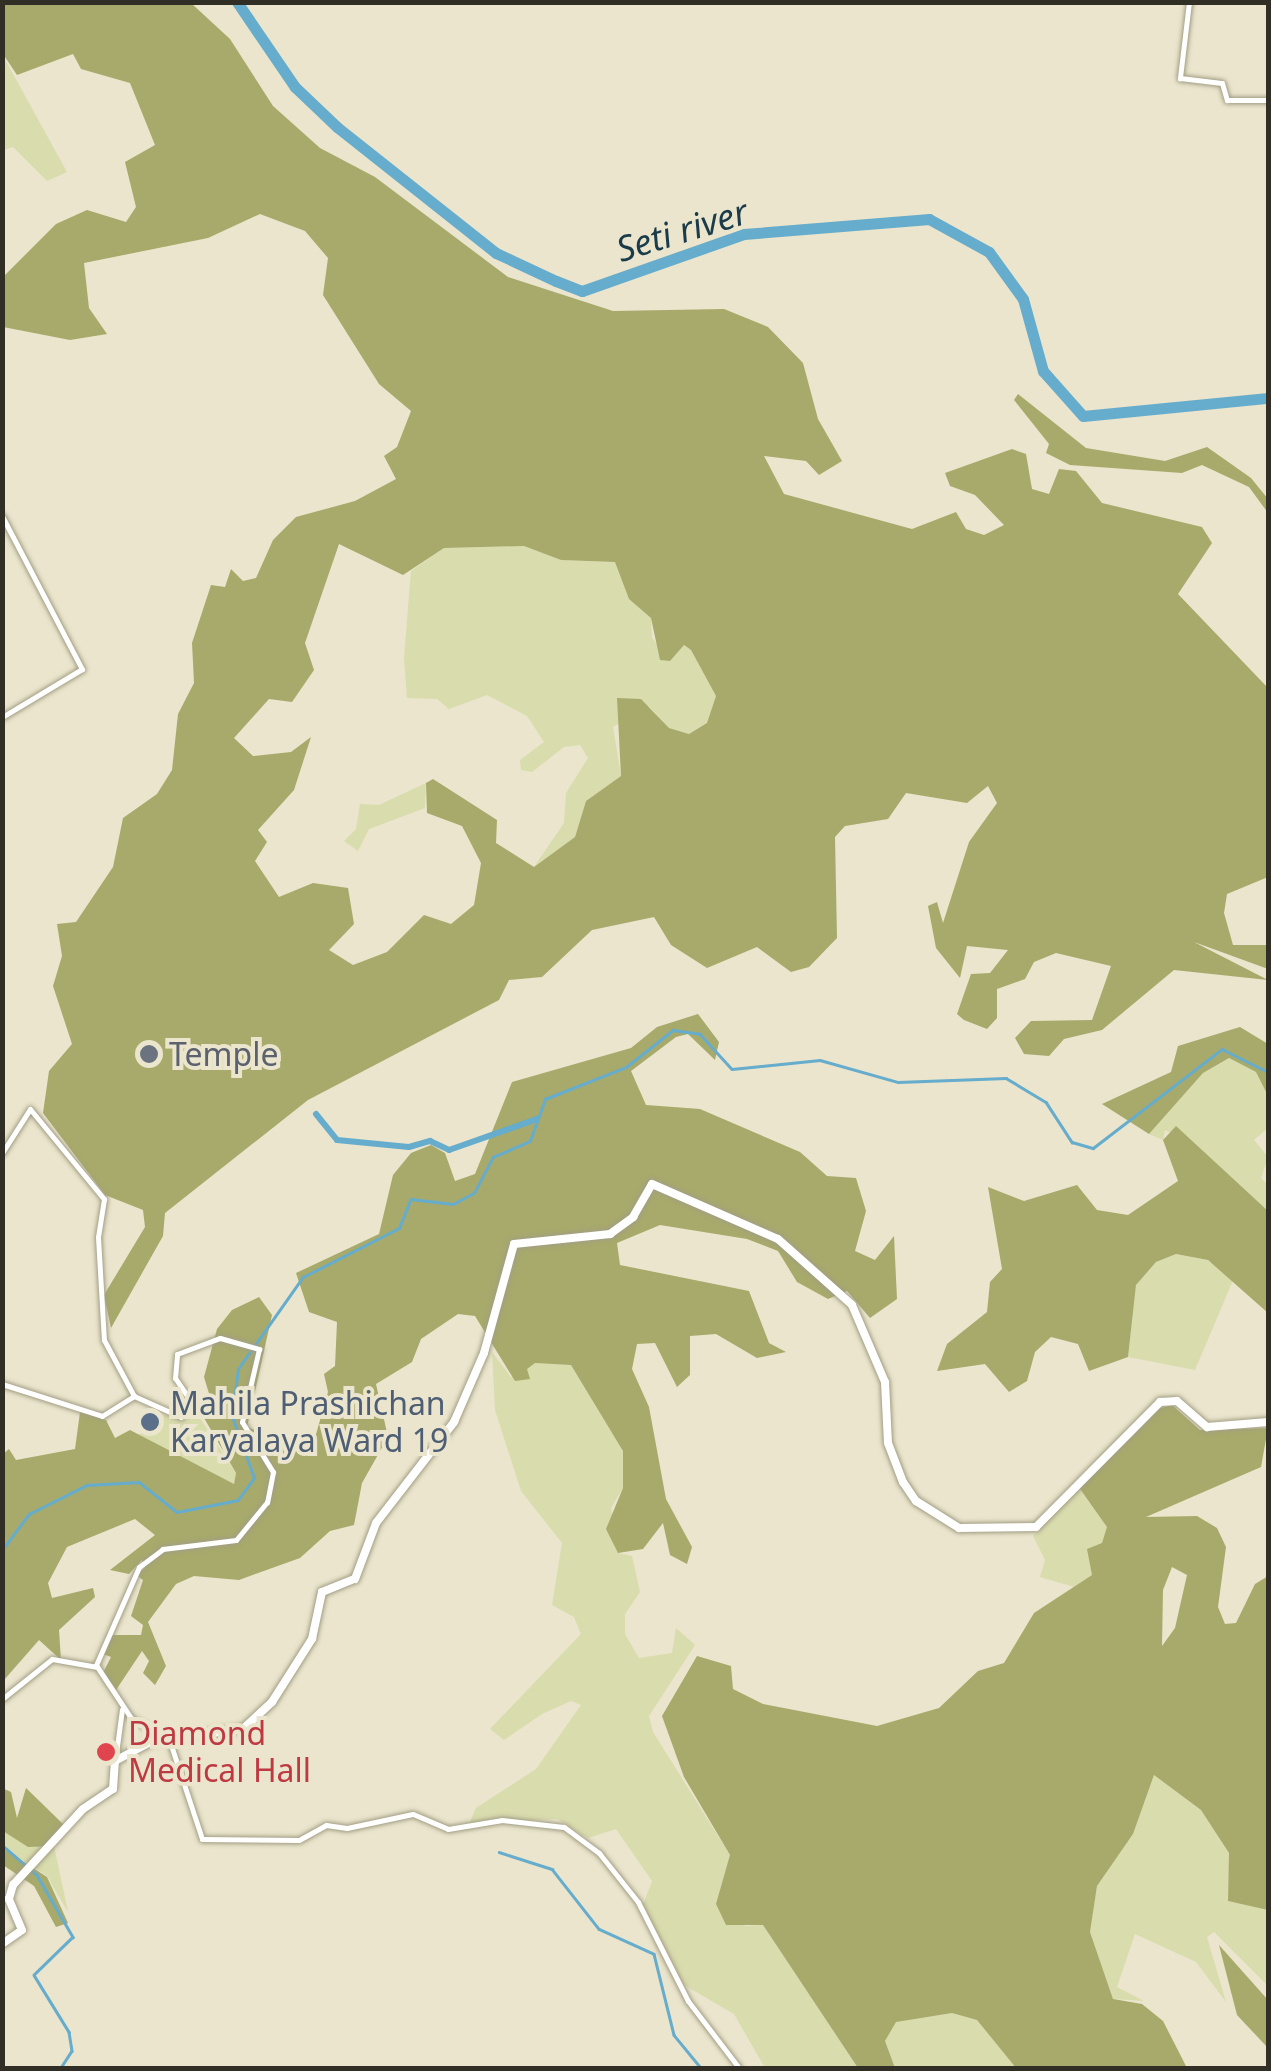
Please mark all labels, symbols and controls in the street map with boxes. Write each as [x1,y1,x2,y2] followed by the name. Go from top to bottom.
[611,190,753,270] water label: Seti river
[169,1035,279,1073] place label: Temple
[138,1043,160,1065] marker: Temple
[170,1385,448,1460] place label: Mahila Prashichan Karyalaya Ward 19
[139,1411,161,1433] marker: Mahila Prashichan Karyalaya Ward 19
[128,1715,311,1790] place label: Diamond Medical Hall
[93,1739,119,1765] marker: Diamond Medical Hall

